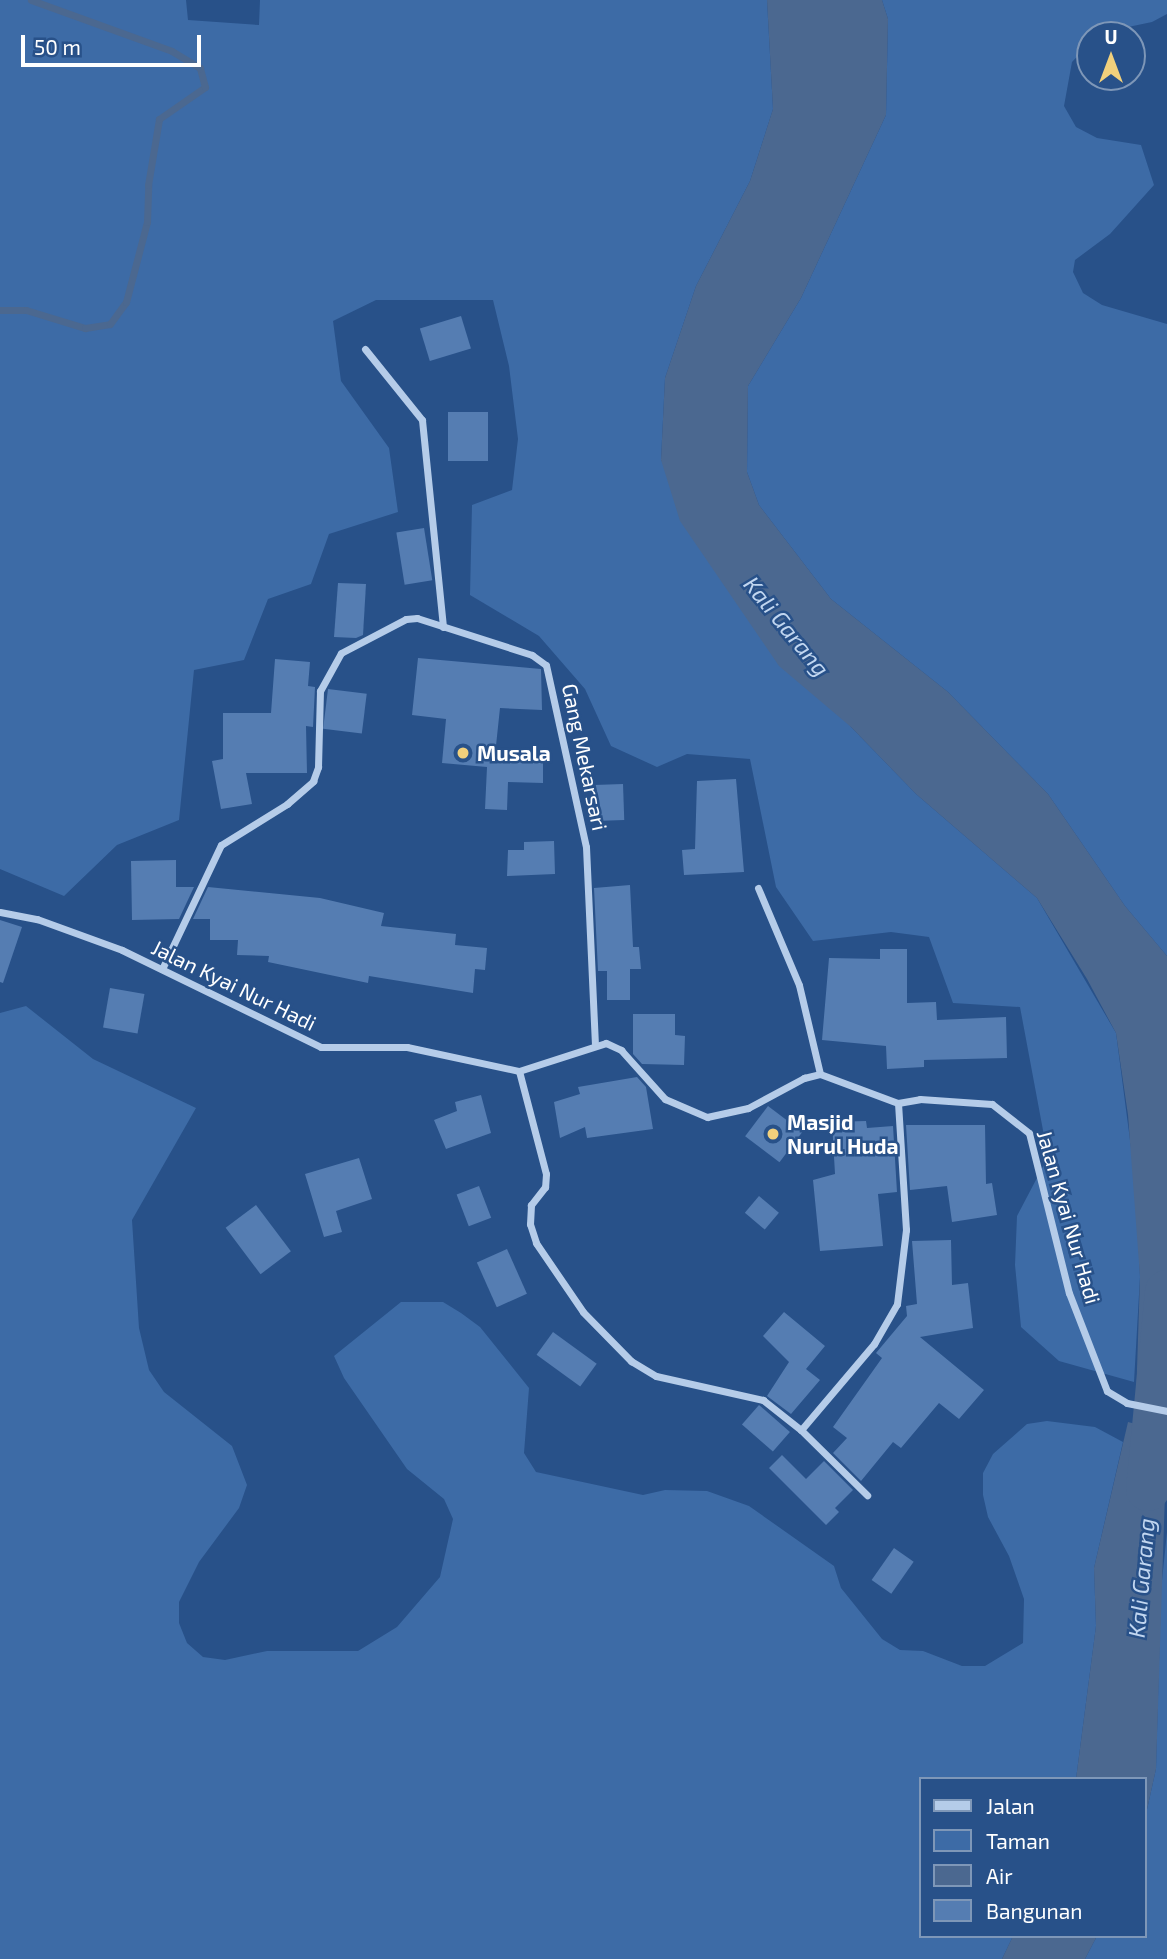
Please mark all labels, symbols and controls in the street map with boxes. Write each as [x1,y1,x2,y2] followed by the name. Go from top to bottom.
[24,21,205,65] scale bar
[1076,21,1146,91] north arrow
[1104,25,1118,48] text: U
[34,34,81,59] text: 50 m
[738,571,836,681] water label: Kali Garang
[557,681,613,833] street label: Gang Mekarsari
[477,740,551,766] place label: Musala
[455,745,471,761] marker: Musala
[147,934,321,1036] street label: Jalan Kyai Nur Hadi
[787,1109,899,1159] place label: Masjid Nurul Huda
[765,1126,781,1142] marker: Masjid Nurul Huda
[1032,1127,1106,1307] street label: Jalan Kyai Nur Hadi
[1122,1517,1160,1639] water label: Kali Garang
[918,1777,1146,1938] legend
[986,1793,1035,1818] text: Jalan
[986,1828,1050,1853] text: Taman
[986,1863,1013,1888] text: Air
[986,1898,1082,1923] text: Bangunan

